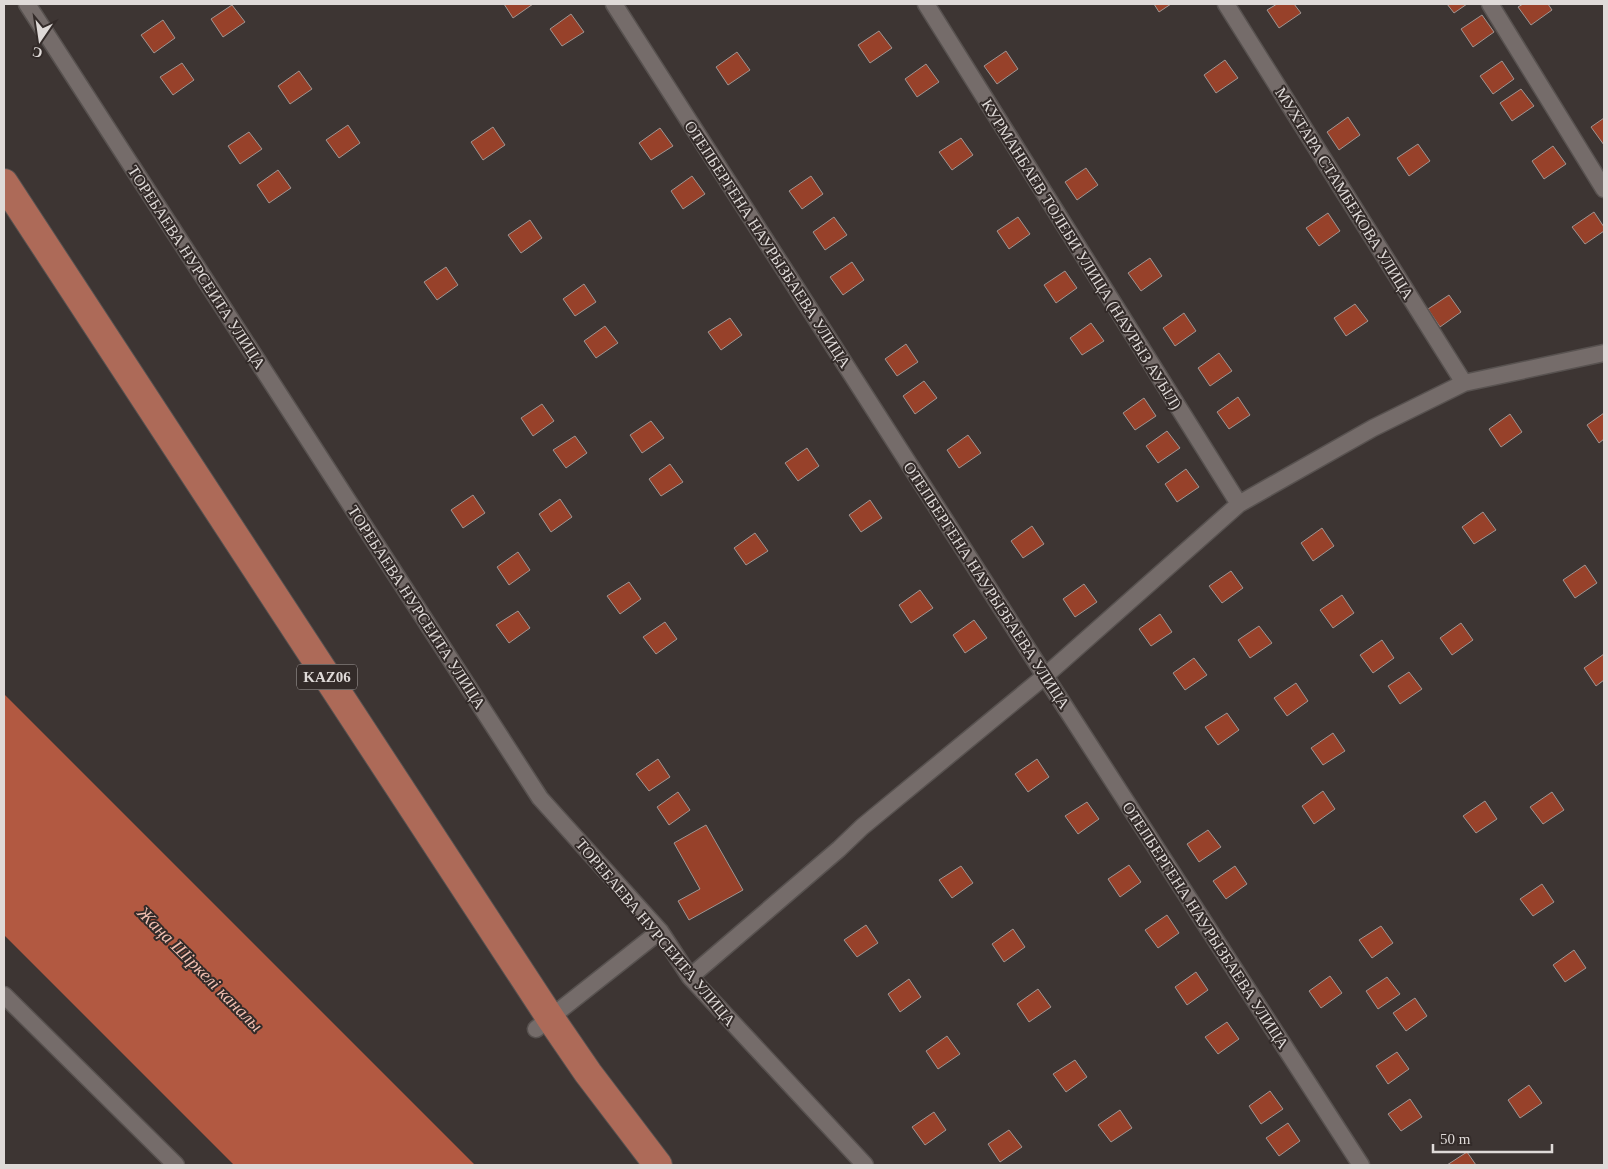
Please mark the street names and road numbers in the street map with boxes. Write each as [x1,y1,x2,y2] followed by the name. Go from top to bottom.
[1271,84,1417,303] street label: МУХТАРА СТАМБЕКОВА УЛИЦА
[977,96,1185,413] street label: КУРМАНБАЕВ ТОЛЕБИ УЛИЦА (НАУРЫЗ АУЫЛ)
[680,118,854,372] street label: ОТЕПБЕРГЕНА НАУРЫЗБАЕВА УЛИЦА
[124,162,269,373] street label: ТОРЕБАЕВА НУРСЕИТА УЛИЦА
[899,459,1073,713] street label: ОТЕПБЕРГЕНА НАУРЫЗБАЕВА УЛИЦА
[344,502,489,713] street label: ТОРЕБАЕВА НУРСЕИТА УЛИЦА
[297,664,357,690] road number: KАZ06
[1118,799,1292,1053] street label: ОТЕПБЕРГЕНА НАУРЫЗБАЕВА УЛИЦА
[572,835,739,1030] street label: ТОРЕБАЕВА НУРСЕИТА УЛИЦА

